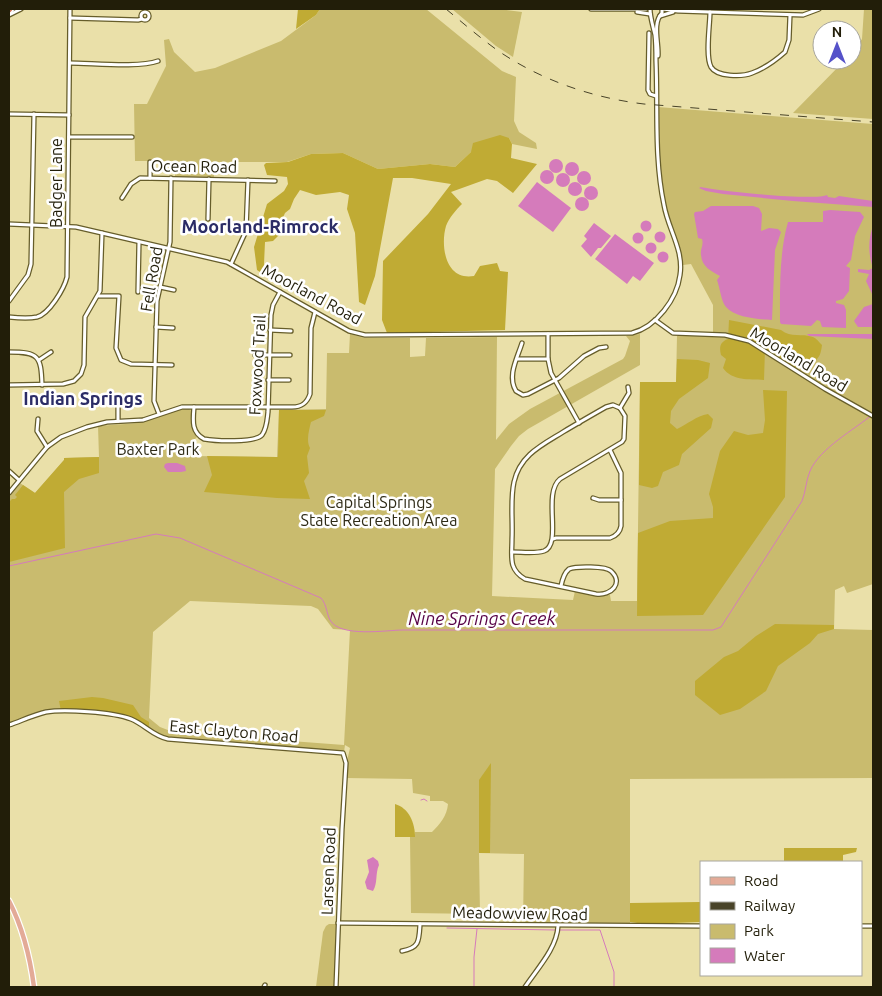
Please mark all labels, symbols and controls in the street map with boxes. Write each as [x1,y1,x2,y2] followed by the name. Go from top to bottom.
[812,20,862,70] north arrow
[832,24,842,40] text: N
[47,138,65,228] street label: Badger Lane
[151,156,237,176] street label: Ocean Road
[181,216,339,236] district label: Moorland-Rimrock
[136,245,166,313] street label: Fell Road
[259,260,365,328] street label: Moorland Road
[245,314,269,416] street label: Foxwood Trail
[747,323,851,395] street label: Moorland Road
[23,388,143,408] district label: Indian Springs
[116,440,200,458] park label: Baxter Park
[301,493,457,529] park label: Capital Springs State Recreation Area
[408,608,556,628] water label: Nine Springs Creek
[169,716,299,746] street label: East Clayton Road
[317,827,339,915] street label: Larsen Road
[700,861,862,976] legend
[744,872,779,889] text: Road
[744,897,795,914] text: Railway
[452,903,588,923] street label: Meadowview Road
[744,922,774,939] text: Park
[744,947,785,964] text: Water

